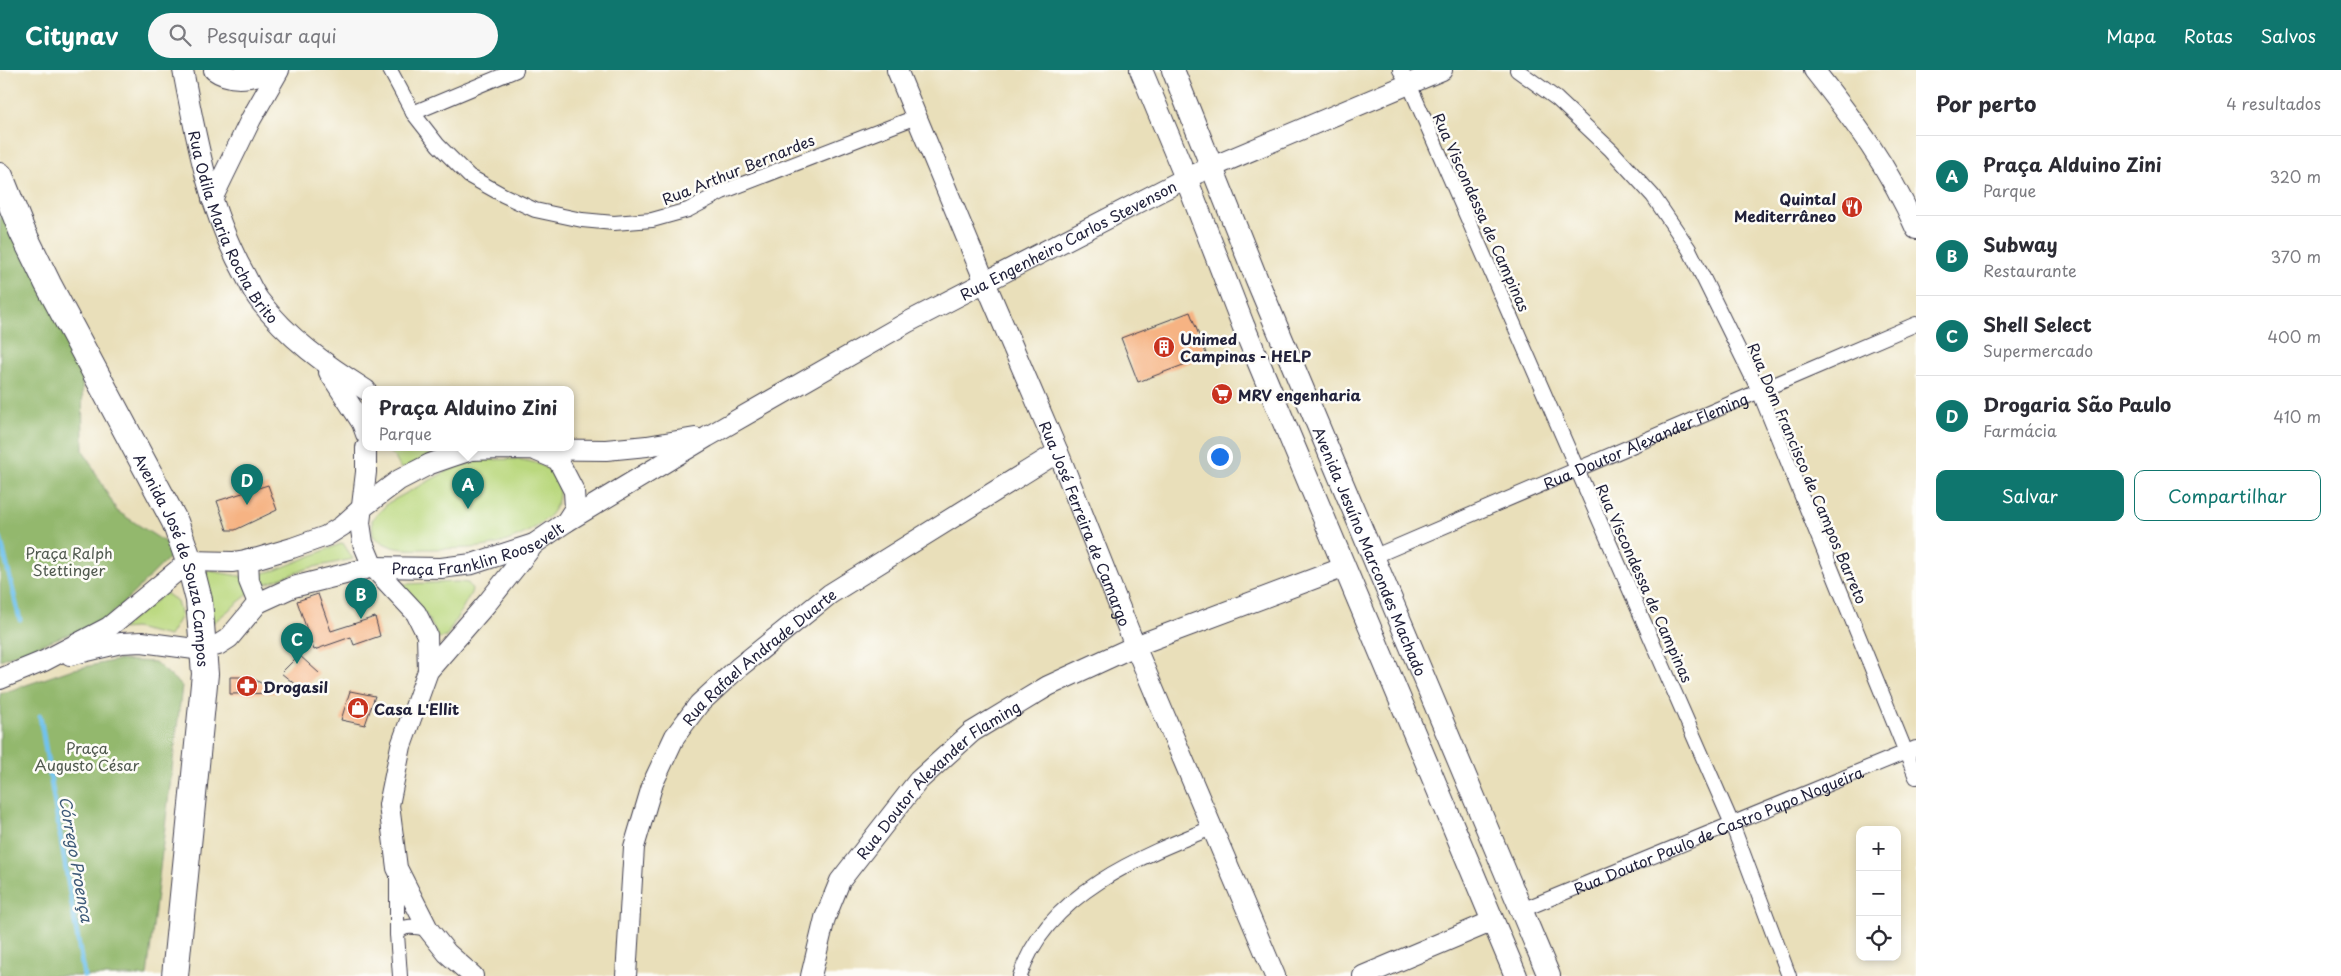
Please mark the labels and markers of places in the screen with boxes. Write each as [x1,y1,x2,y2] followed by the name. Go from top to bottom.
[1734,187,1836,227] place label: Quintal Mediterrâneo
[1840,195,1864,219] restaurant icon: Quintal Mediterrâneo
[1180,327,1311,367] place label: Unimed Campinas - HELP
[1152,335,1176,359] building icon: Unimed Campinas - HELP
[1210,382,1234,406] supermarket icon: MRV engenharia
[1238,383,1361,406] place label: MRV engenharia
[231,464,263,505] pin: D
[452,468,484,509] pin: A
[345,578,377,619] pin: B
[281,623,313,664] pin: C
[235,674,259,698] pharmacy icon: Drogasil
[263,675,328,698] place label: Drogasil
[346,696,370,720] shop icon: Casa L'Ellit
[374,697,459,720] place label: Casa L'Ellit

